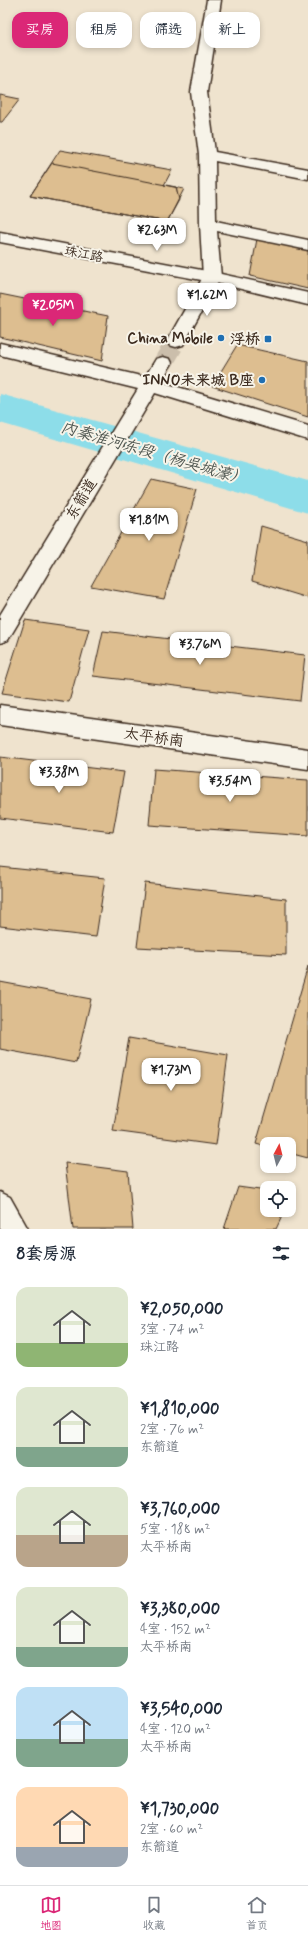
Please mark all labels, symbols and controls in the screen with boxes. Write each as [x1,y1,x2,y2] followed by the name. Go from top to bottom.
[12,12,68,48] chip: 买房
[76,12,132,48] chip: 租房
[140,12,196,48] chip: 筛选
[204,12,260,48] chip: 新上
[124,218,190,252] pin: ¥2.63M
[137,222,177,239] text: ¥2.63M
[63,242,104,267] street label: 珠江路
[174,283,240,317] pin: ¥1.62M
[187,287,227,304] text: ¥1.62M
[20,293,86,327] pin: ¥2.05M
[32,297,74,314] text: ¥2.05M
[127,329,213,349] place label: China Mobile
[230,330,260,350] place label: 浮桥
[216,333,226,343] marker: China Mobile
[263,334,273,344] marker: 浮桥
[142,371,254,391] place label: INNO未来城 B座
[257,375,267,385] marker: INNO未来城 B座
[58,417,249,490] water label: 内秦淮河东段（杨吴城濠）
[62,475,102,524] street label: 东箭道
[116,508,182,542] pin: ¥1.81M
[129,512,169,529] text: ¥1.81M
[167,632,233,666] pin: ¥3.76M
[179,636,221,653] text: ¥3.76M
[123,724,185,752] street label: 太平桥南
[26,760,92,794] pin: ¥3.38M
[39,764,79,781] text: ¥3.38M
[197,769,263,803] pin: ¥3.54M
[208,773,252,790] text: ¥3.54M
[138,1058,204,1092] pin: ¥1.73M
[151,1062,191,1079] text: ¥1.73M
[260,1137,296,1173] north arrow
[260,1137,296,1217] map controls
[260,1181,296,1217] button: locate
[270,1242,292,1264] icon: filters
[16,1243,77,1265] text: 8套房源
[140,1298,224,1320] text: ¥2,050,000
[48,1303,96,1351] icon: home
[140,1321,204,1338] text: 3室 · 74 m²
[140,1339,179,1356] text: 珠江路
[140,1398,220,1420] text: ¥1,810,000
[48,1403,96,1451] icon: home
[140,1421,204,1438] text: 2室 · 76 m²
[140,1439,179,1456] text: 东箭道
[140,1498,220,1520] text: ¥3,760,000
[48,1503,96,1551] icon: home
[140,1521,210,1538] text: 5室 · 188 m²
[140,1539,192,1556] text: 太平桥南
[140,1598,220,1620] text: ¥3,380,000
[48,1603,96,1651] icon: home
[140,1621,211,1638] text: 4室 · 152 m²
[140,1639,192,1656] text: 太平桥南
[140,1698,223,1720] text: ¥3,540,000
[48,1703,96,1751] icon: home
[140,1721,211,1738] text: 4室 · 120 m²
[140,1739,192,1756] text: 太平桥南
[140,1798,219,1820] text: ¥1,730,000
[48,1803,96,1851] icon: home
[140,1821,203,1838] text: 2室 · 60 m²
[140,1839,179,1856] text: 东箭道
[40,1894,62,1933] tab: 地图
[143,1894,165,1933] tab: 收藏
[246,1894,268,1933] tab: 首页

